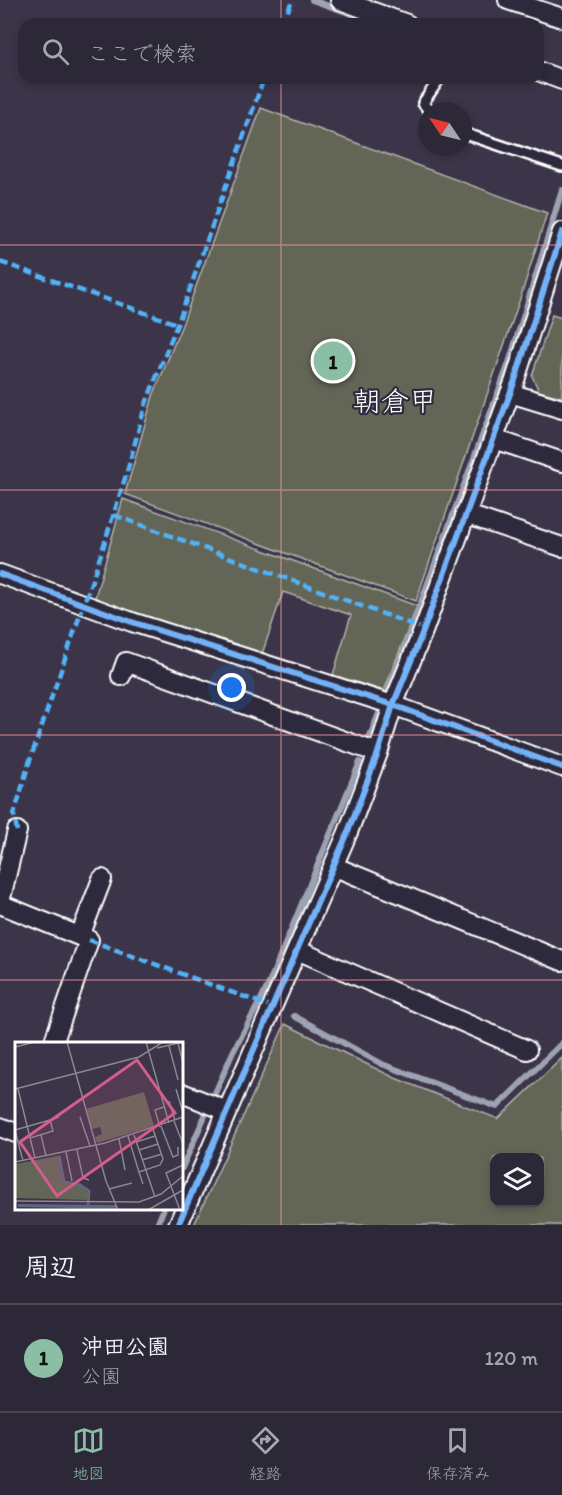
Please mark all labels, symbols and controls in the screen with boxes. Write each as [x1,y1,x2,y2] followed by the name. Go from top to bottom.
[18,18,544,84] search box
[39,35,72,68] icon: search
[87,40,197,67] text: ここで検索
[418,102,472,156] north arrow
[314,338,352,384] pin: 1
[353,384,437,418] district label: 朝倉甲
[217,673,246,702] your location
[15,1042,183,1210] inset map
[490,1153,544,1207] map controls
[490,1153,544,1207] button: layers
[24,1251,76,1283] text: 周辺
[81,1333,169,1360] text: 沖田公園
[39,1346,48,1370] text: 1
[485,1346,538,1370] text: 120 m
[81,1364,121,1388] text: 公園
[72,1424,105,1484] tab: 地図
[249,1424,282,1484] tab: 経路
[426,1424,490,1484] tab: 保存済み

